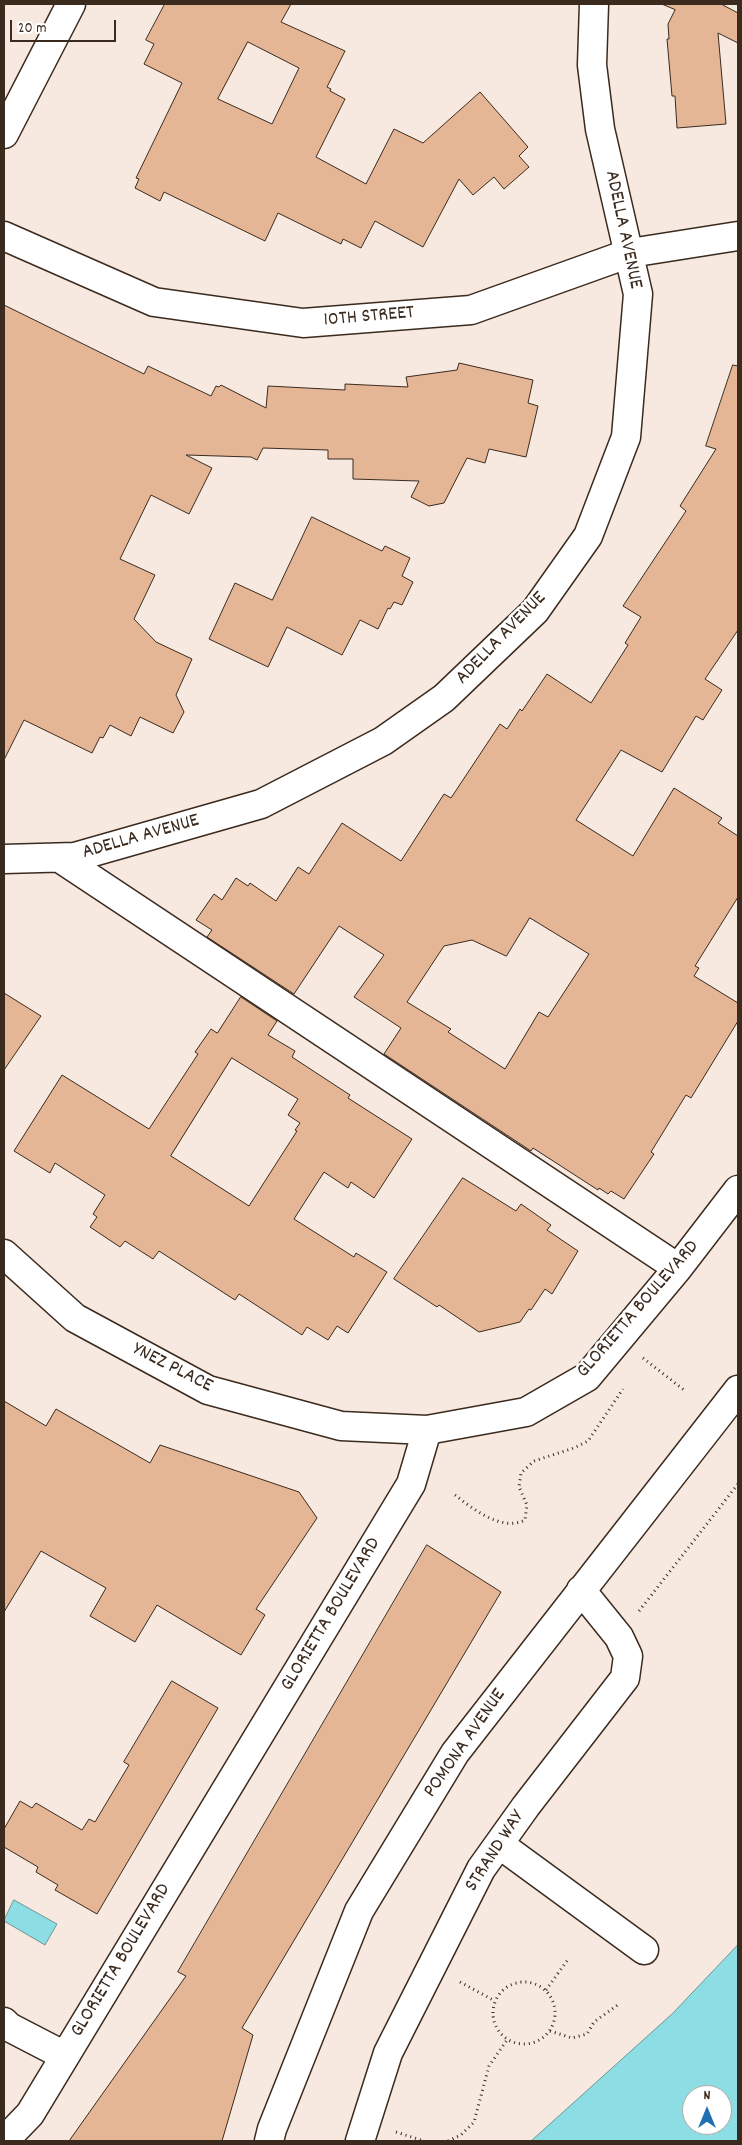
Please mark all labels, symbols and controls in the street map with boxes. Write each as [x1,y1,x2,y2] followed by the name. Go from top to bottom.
[12,10,119,42] scale bar
[18,18,46,40] text: 20 m
[598,169,646,291] street label: ADELLA AVENUE
[323,302,415,334] street label: 10TH STREET
[452,587,552,691] street label: ADELLA AVENUE
[80,810,202,866] street label: ADELLA AVENUE
[573,1236,705,1384] street label: GLORIETTA BOULEVARD
[128,1339,216,1399] street label: YNEZ PLACE
[277,1534,387,1696] street label: GLORIETTA BOULEVARD
[420,1685,512,1803] street label: POMONA AVENUE
[461,1807,531,1897] street label: STRAND WAY
[67,1880,177,2042] street label: GLORIETTA BOULEVARD
[682,2085,732,2135] north arrow
[704,2086,710,2106] text: N

